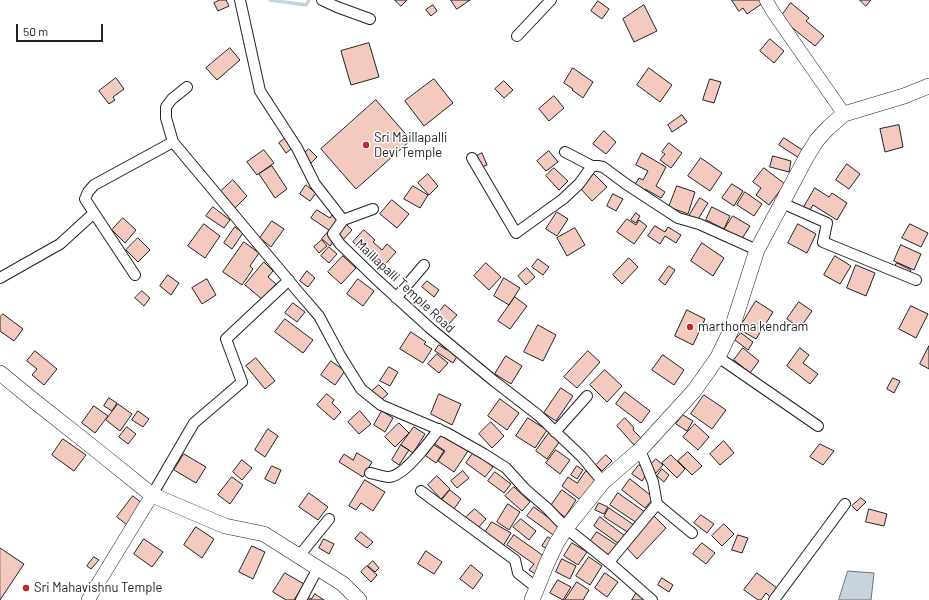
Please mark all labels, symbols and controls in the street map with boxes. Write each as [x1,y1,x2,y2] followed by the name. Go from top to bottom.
[18,16,105,42] scale bar
[23,24,48,38] text: 50 m
[374,130,447,161] place label: Sri Maillapalli Devi Temple
[361,140,371,150] marker: Sri Maillapalli Devi Temple
[352,236,458,336] street label: Maillapalli Temple Road
[698,319,808,335] place label: marthoma kendram
[685,322,695,332] marker: marthoma kendram
[34,580,162,596] place label: Sri Mahavishnu Temple
[21,583,31,593] marker: Sri Mahavishnu Temple

